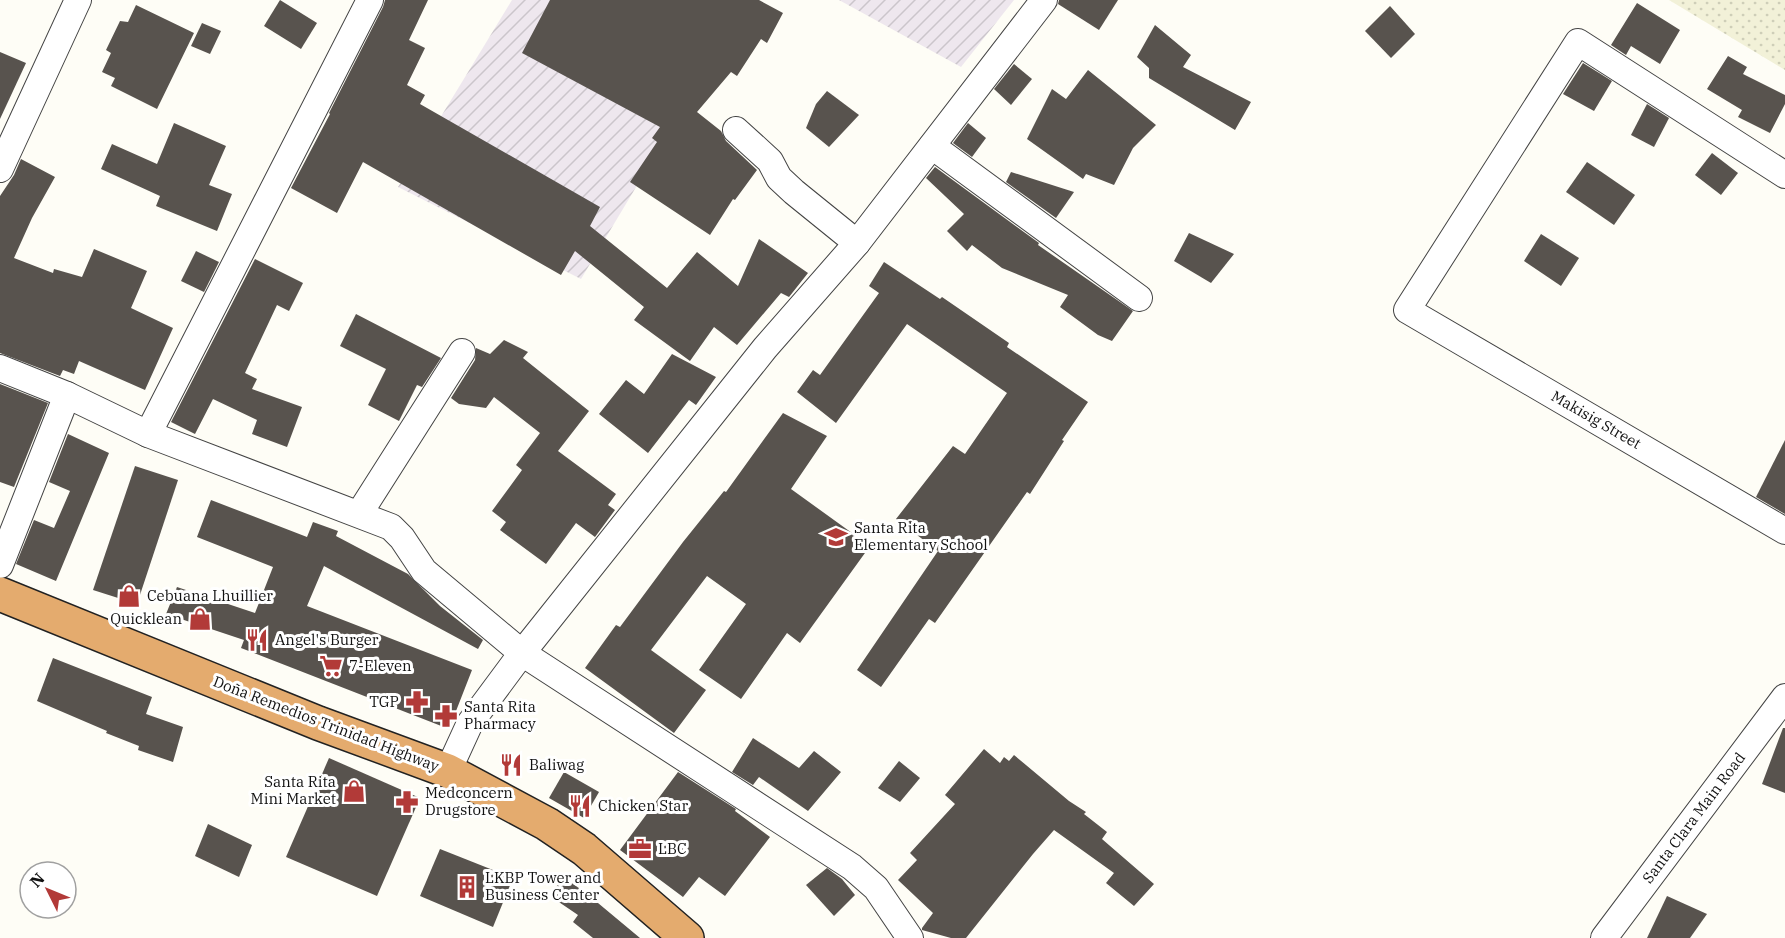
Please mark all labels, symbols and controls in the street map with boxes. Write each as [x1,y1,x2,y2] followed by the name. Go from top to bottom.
[1548,386,1645,453] street label: Makisig Street
[854,518,988,554] place label: Santa Rita Elementary School
[823,524,849,550] school or university icon: Santa Rita Elementary School
[116,583,142,609] shop icon: Cebuana Lhuillier
[147,586,273,605] place label: Cebuana Lhuillier
[187,606,213,632] shop icon: Quicklean
[110,609,182,628] place label: Quicklean
[244,627,270,653] restaurant icon: Angel's Burger
[275,630,379,649] place label: Angel's Burger
[318,653,344,679] supermarket icon: 7-Eleven
[349,656,412,675] place label: 7-Eleven
[211,672,442,775] street label: Doña Remedios Trinidad Highway
[404,689,430,715] pharmacy icon: TGP
[369,692,399,711] place label: TGP
[464,697,536,733] place label: Santa Rita Pharmacy
[433,703,459,729] pharmacy icon: Santa Rita Pharmacy
[1638,748,1749,887] street label: Santa Clara Main Road
[498,752,524,778] restaurant icon: Baliwag
[529,755,584,774] place label: Baliwag
[251,772,336,808] place label: Santa Rita Mini Market
[341,778,367,804] shop icon: Santa Rita Mini Market
[425,783,513,819] place label: Medconcern Drugstore
[394,789,420,815] pharmacy icon: Medconcern Drugstore
[567,793,593,819] restaurant icon: Chicken Star
[598,796,689,815] place label: Chicken Star
[627,836,653,862] office icon: LBC
[658,839,687,858] place label: LBC
[18,860,78,920] north arrow
[25,868,49,891] text: N
[485,868,602,904] place label: LKBP Tower and Business Center
[454,874,480,900] building icon: LKBP Tower and Business Center

